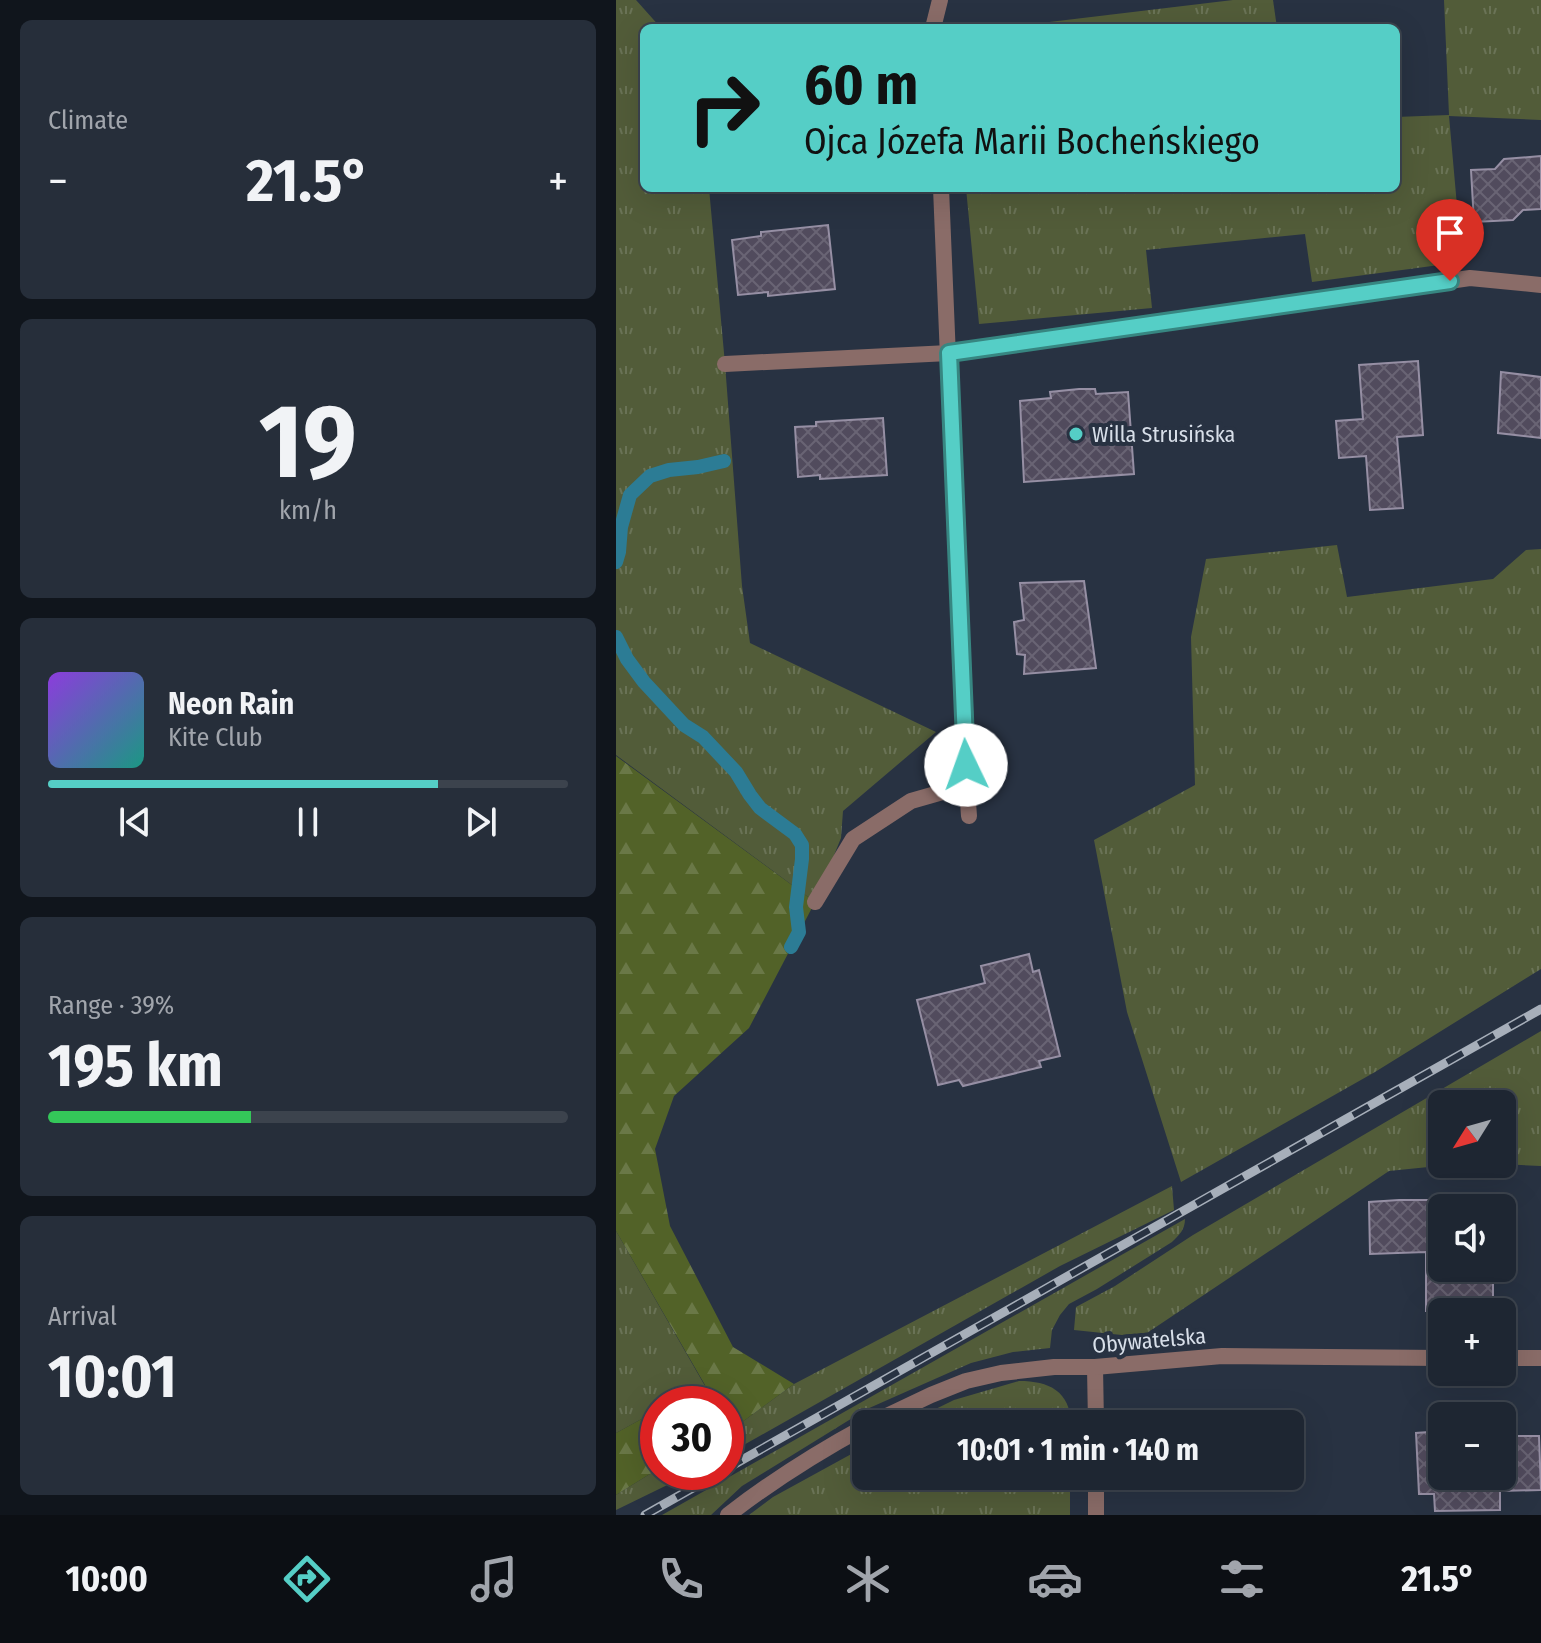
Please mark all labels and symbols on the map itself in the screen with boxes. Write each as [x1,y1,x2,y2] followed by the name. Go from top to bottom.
[1416,199,1484,281] pin
[1092,421,1235,448] place label: Willa Strusińska
[1067,425,1085,443] marker: Willa Strusińska
[924,723,1008,807] position arrow
[1428,1090,1516,1178] north arrow
[1091,1322,1207,1359] street label: Obywatelska
[640,1386,744,1490] speed limit sign: 30

